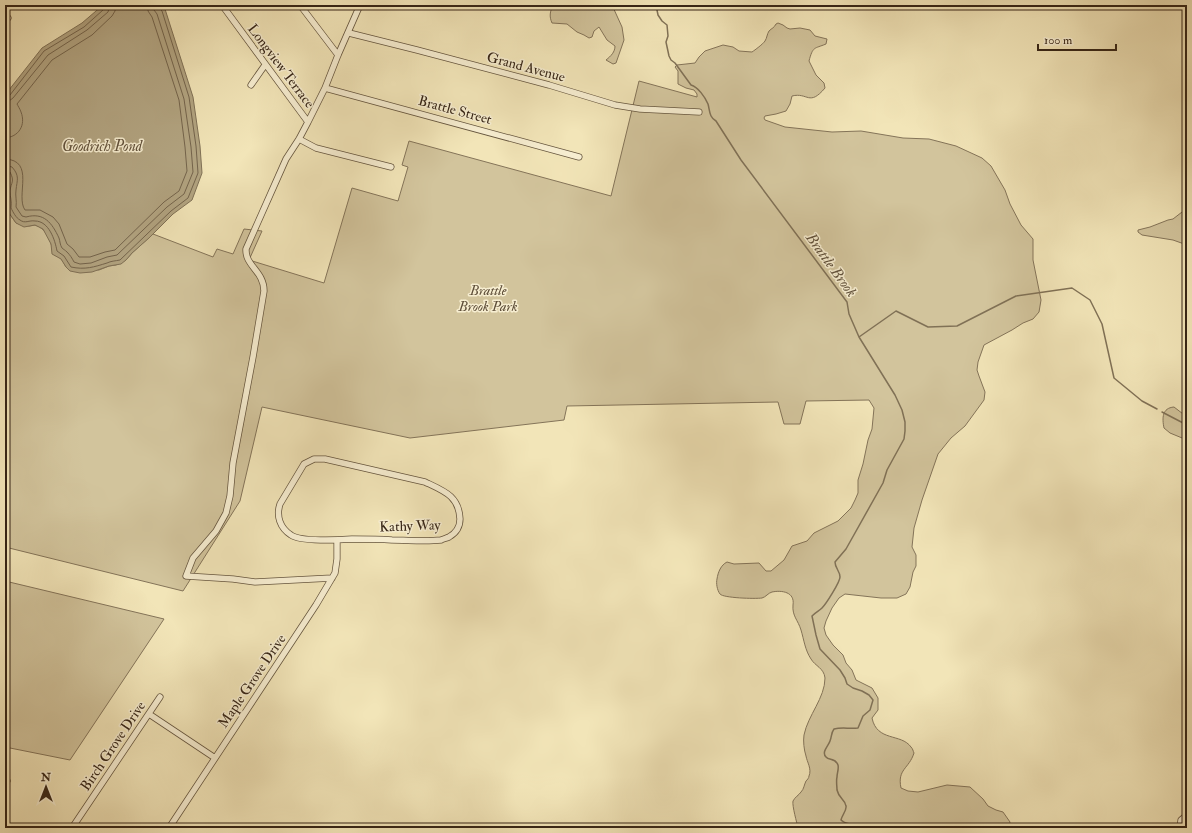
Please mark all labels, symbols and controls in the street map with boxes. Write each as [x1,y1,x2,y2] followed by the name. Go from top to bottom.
[244,21,318,111] street label: Longview Terrace
[1038,26,1116,52] scale bar
[1044,33,1073,48] text: 100 m
[485,48,567,86] street label: Grand Avenue
[416,92,494,128] street label: Brattle Street
[62,137,144,156] water label: Goodrich Pond
[801,228,861,301] water label: Brattle Brook
[458,282,518,315] park label: Brattle Brook Park
[379,516,442,537] street label: Kathy Way
[215,631,290,731] street label: Maple Grove Drive
[77,698,149,794] street label: Birch Grove Drive
[26,767,66,807] north arrow
[40,771,52,784] text: N

